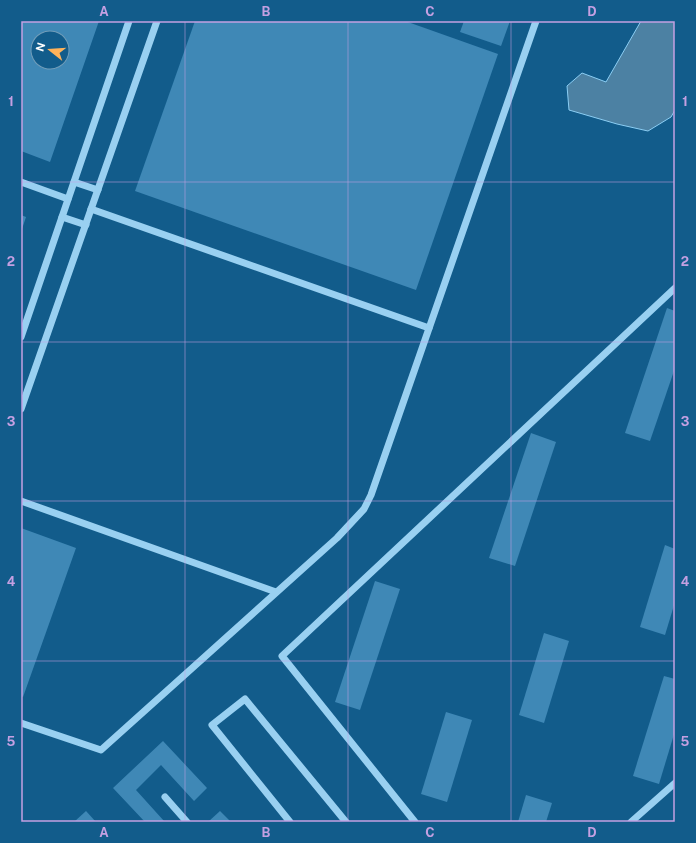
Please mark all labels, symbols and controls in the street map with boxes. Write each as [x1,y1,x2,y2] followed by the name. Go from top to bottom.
[99,4,109,19] text: A
[262,4,271,19] text: B
[425,4,435,19] text: C
[587,4,597,19] text: D
[30,30,70,70] north arrow
[33,41,47,53] text: N
[8,94,14,109] text: 1
[682,94,688,109] text: 1
[7,254,15,269] text: 2
[681,254,689,269] text: 2
[7,414,16,429] text: 3
[681,414,690,429] text: 3
[7,574,16,589] text: 4
[681,574,690,589] text: 4
[7,734,16,749] text: 5
[681,734,690,749] text: 5
[99,825,109,840] text: A
[262,825,271,840] text: B
[425,825,435,840] text: C
[587,825,597,840] text: D

